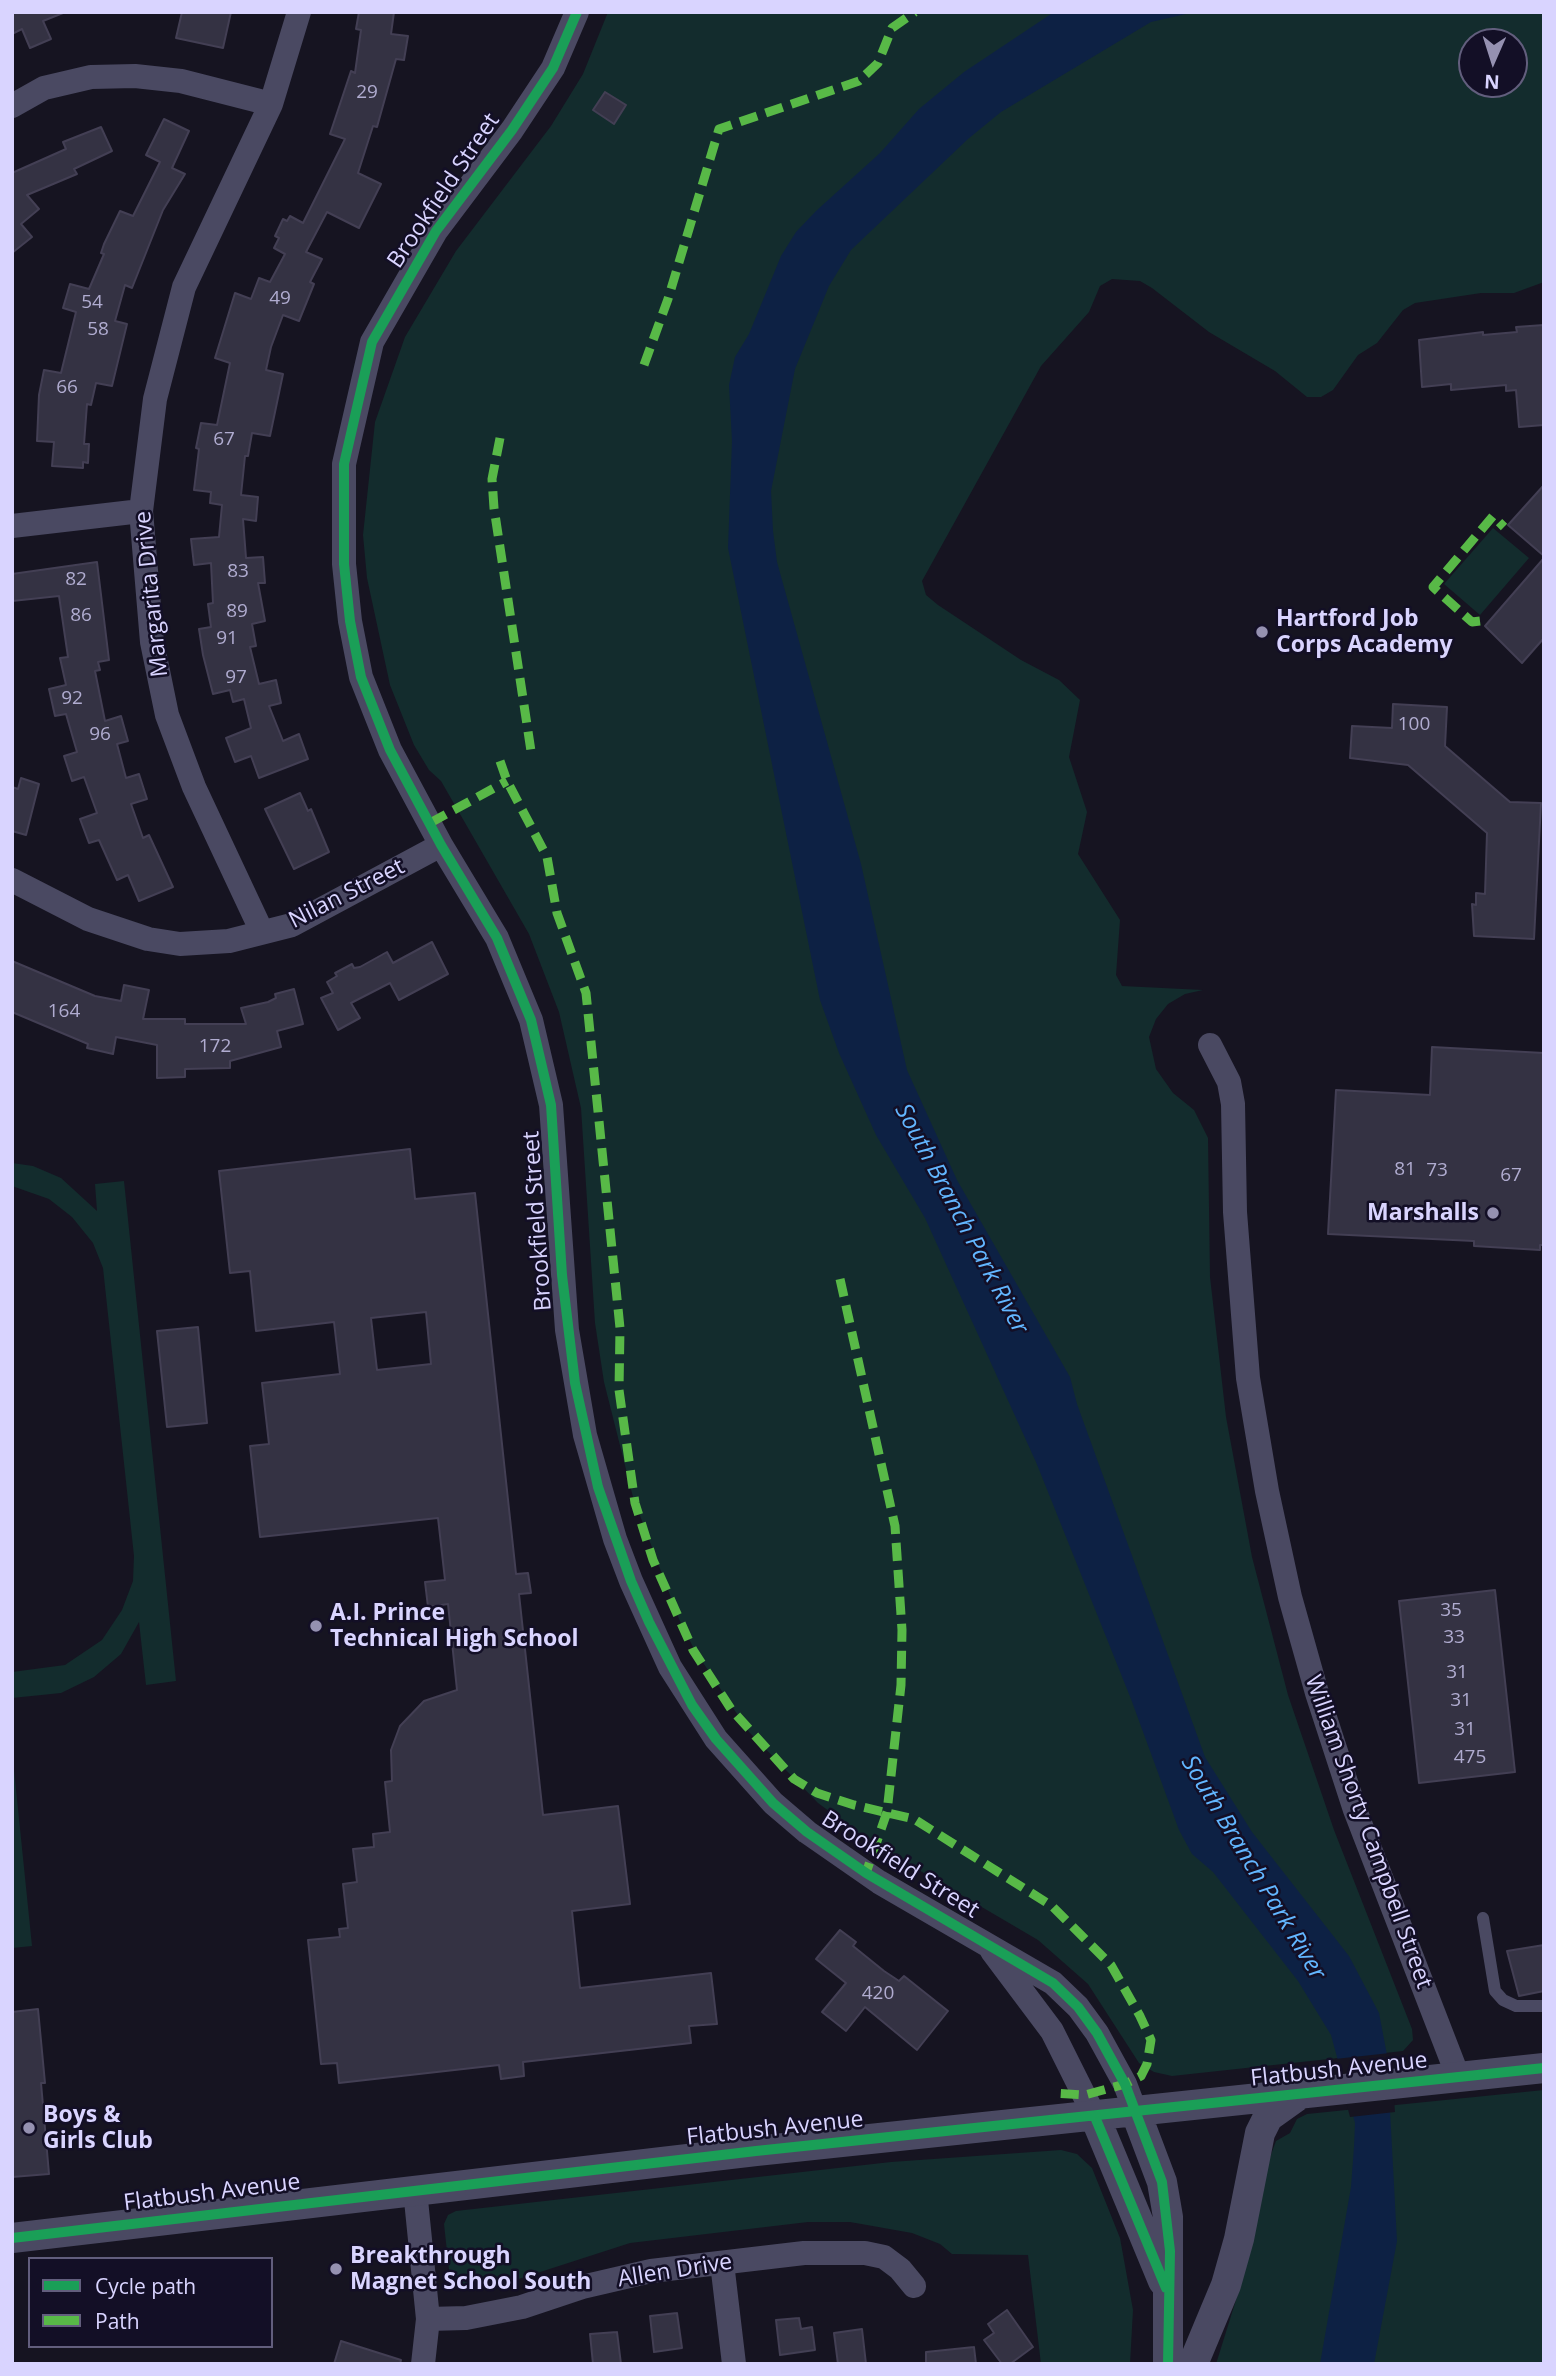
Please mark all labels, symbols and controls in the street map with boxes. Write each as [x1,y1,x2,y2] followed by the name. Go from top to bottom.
[1458,28,1528,98] north arrow
[1484,69,1500,95] text: N
[356,82,378,104] house number: 29
[382,108,506,274] street label: Brookfield Street
[269,288,291,310] house number: 49
[81,292,103,314] house number: 54
[87,319,109,341] house number: 58
[56,377,78,399] house number: 66
[213,429,235,451] house number: 67
[130,510,174,678] street label: Margarita Drive
[227,561,249,583] house number: 83
[65,569,87,591] house number: 82
[226,601,248,623] house number: 89
[70,605,92,627] house number: 86
[1276,605,1453,659] place label: Hartford Job Corps Academy
[1254,624,1270,640] marker: Hartford Job Corps Academy
[216,628,238,650] house number: 91
[225,667,247,689] house number: 97
[61,688,83,710] house number: 92
[1398,714,1430,736] house number: 100
[89,724,111,746] house number: 96
[285,853,409,935] street label: Nilan Street
[48,1001,80,1023] house number: 164
[199,1036,231,1058] house number: 172
[888,1099,1034,1339] water label: South Branch Park River
[518,1130,558,1312] street label: Brookfield Street
[1394,1159,1416,1181] house number: 81
[1426,1160,1448,1182] house number: 73
[1500,1165,1522,1187] house number: 67
[1367,1199,1479,1227] place label: Marshalls
[1485,1205,1501,1221] marker: Marshalls
[330,1599,579,1653] place label: A.I. Prince Technical High School
[1440,1600,1462,1622] house number: 35
[308,1618,324,1634] marker: A.I. Prince Technical High School
[1443,1627,1465,1649] house number: 33
[1446,1662,1468,1684] house number: 31
[1298,1671,1438,1993] street label: William Shorty Campbell Street
[1450,1690,1472,1712] house number: 31
[1454,1719,1476,1741] house number: 31
[1454,1747,1486,1769] house number: 475
[1175,1751,1331,1985] water label: South Branch Park River
[816,1805,984,1925] street label: Brookfield Street
[862,1983,894,2005] house number: 420
[1249,2047,1429,2093] street label: Flatbush Avenue
[43,2101,153,2155] place label: Boys & Girls Club
[685,2106,865,2152] street label: Flatbush Avenue
[21,2120,37,2136] marker: Boys & Girls Club
[122,2168,302,2218] street label: Flatbush Avenue
[350,2242,591,2296] place label: Breakthrough Magnet School South
[616,2248,734,2294] street label: Allen Drive
[28,2257,273,2348] legend
[328,2261,344,2277] marker: Breakthrough Magnet School South
[95,2272,196,2300] text: Cycle path
[95,2307,140,2335] text: Path

